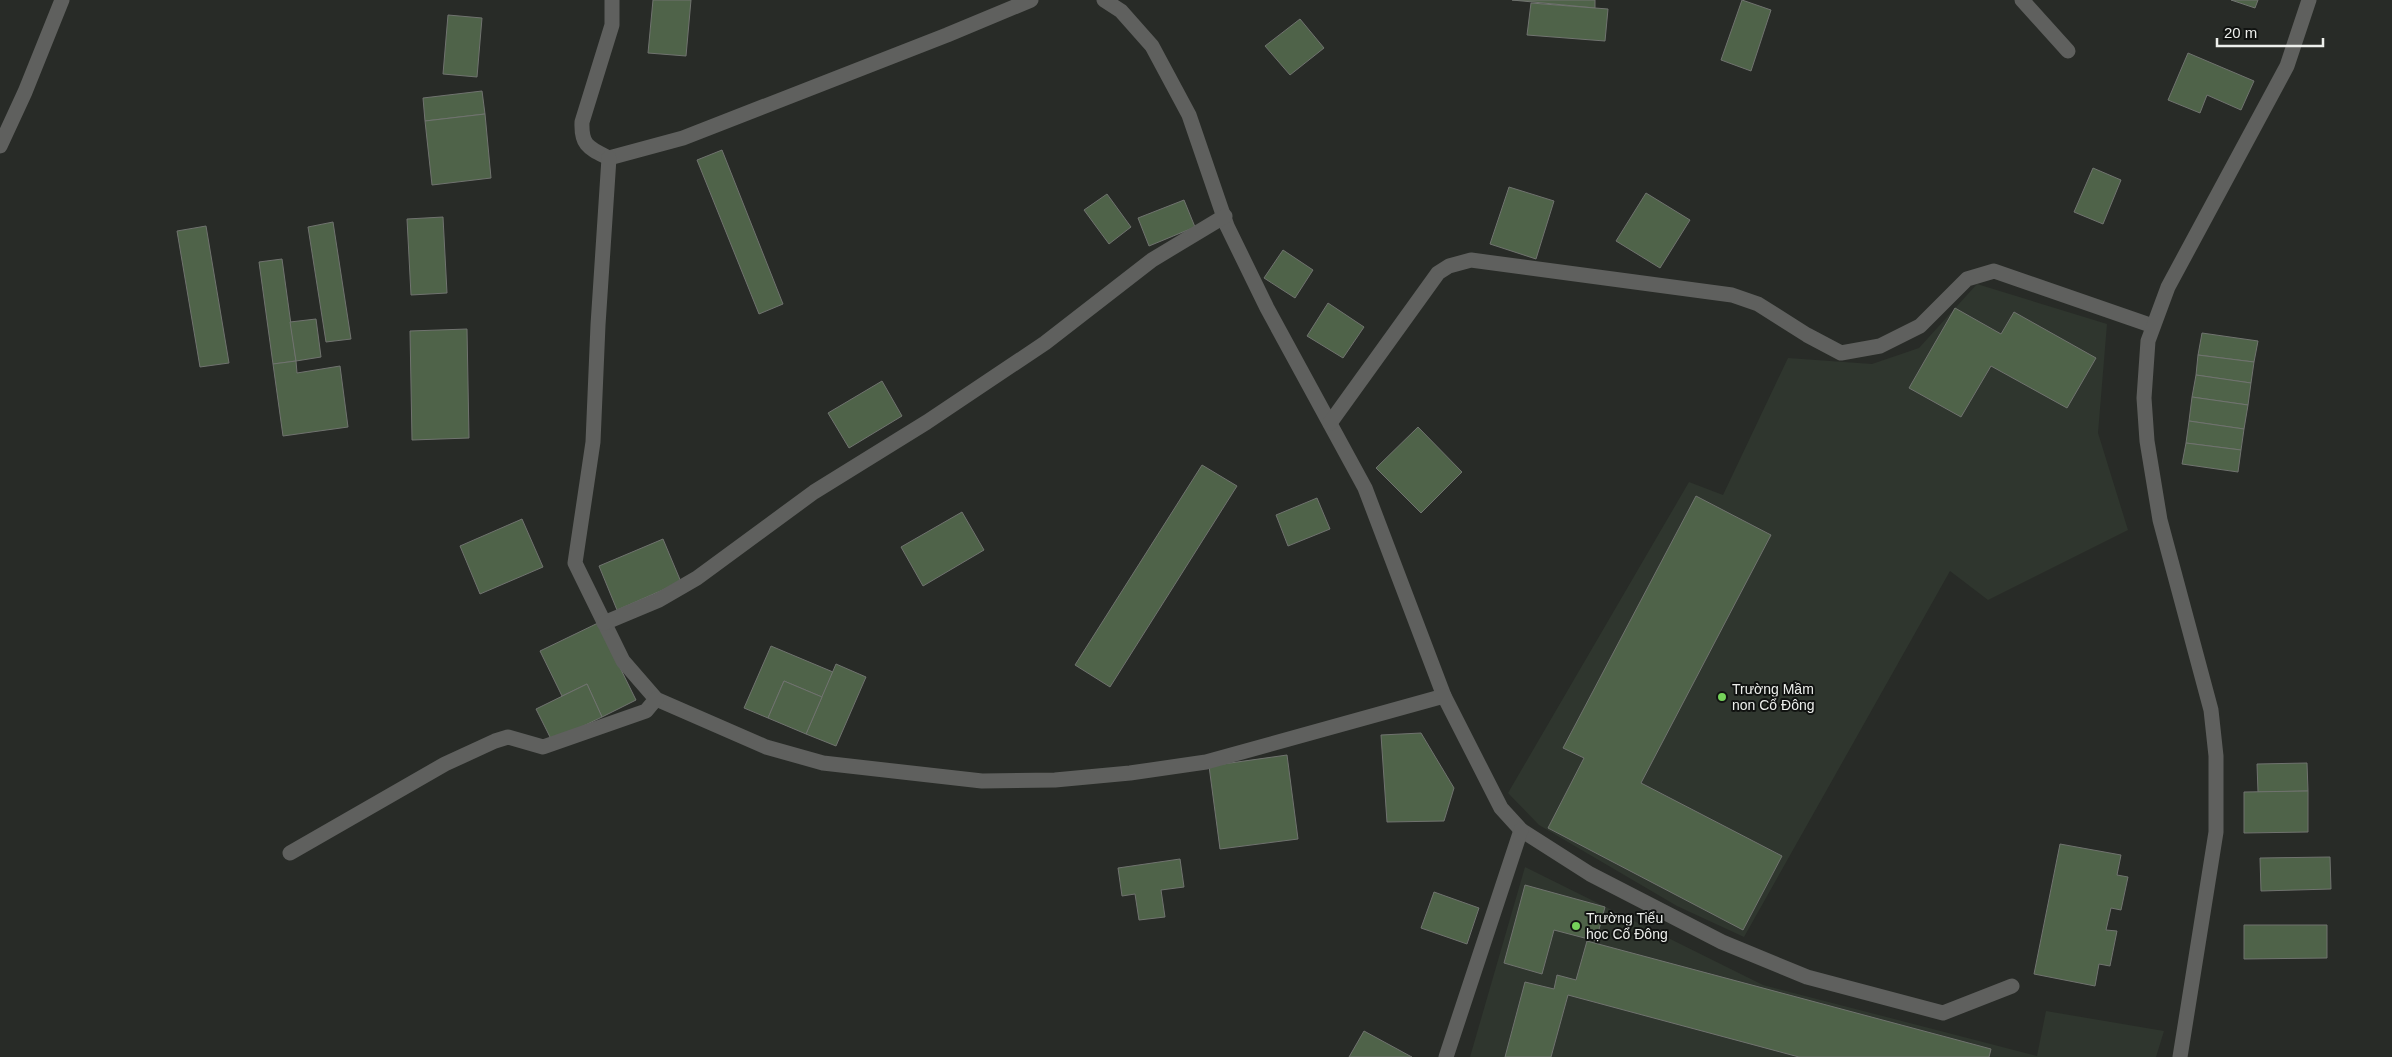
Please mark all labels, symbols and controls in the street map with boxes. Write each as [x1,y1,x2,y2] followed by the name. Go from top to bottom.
[2217,15,2323,47] scale bar
[2224,24,2257,41] text: 20 m
[1732,681,1815,713] place label: Trường Mầm non Cổ Đông
[1716,691,1728,703] marker: Trường Mầm non Cổ Đông
[1586,910,1668,942] place label: Trường Tiểu học Cổ Đông
[1570,920,1582,932] marker: Trường Tiểu học Cổ Đông

